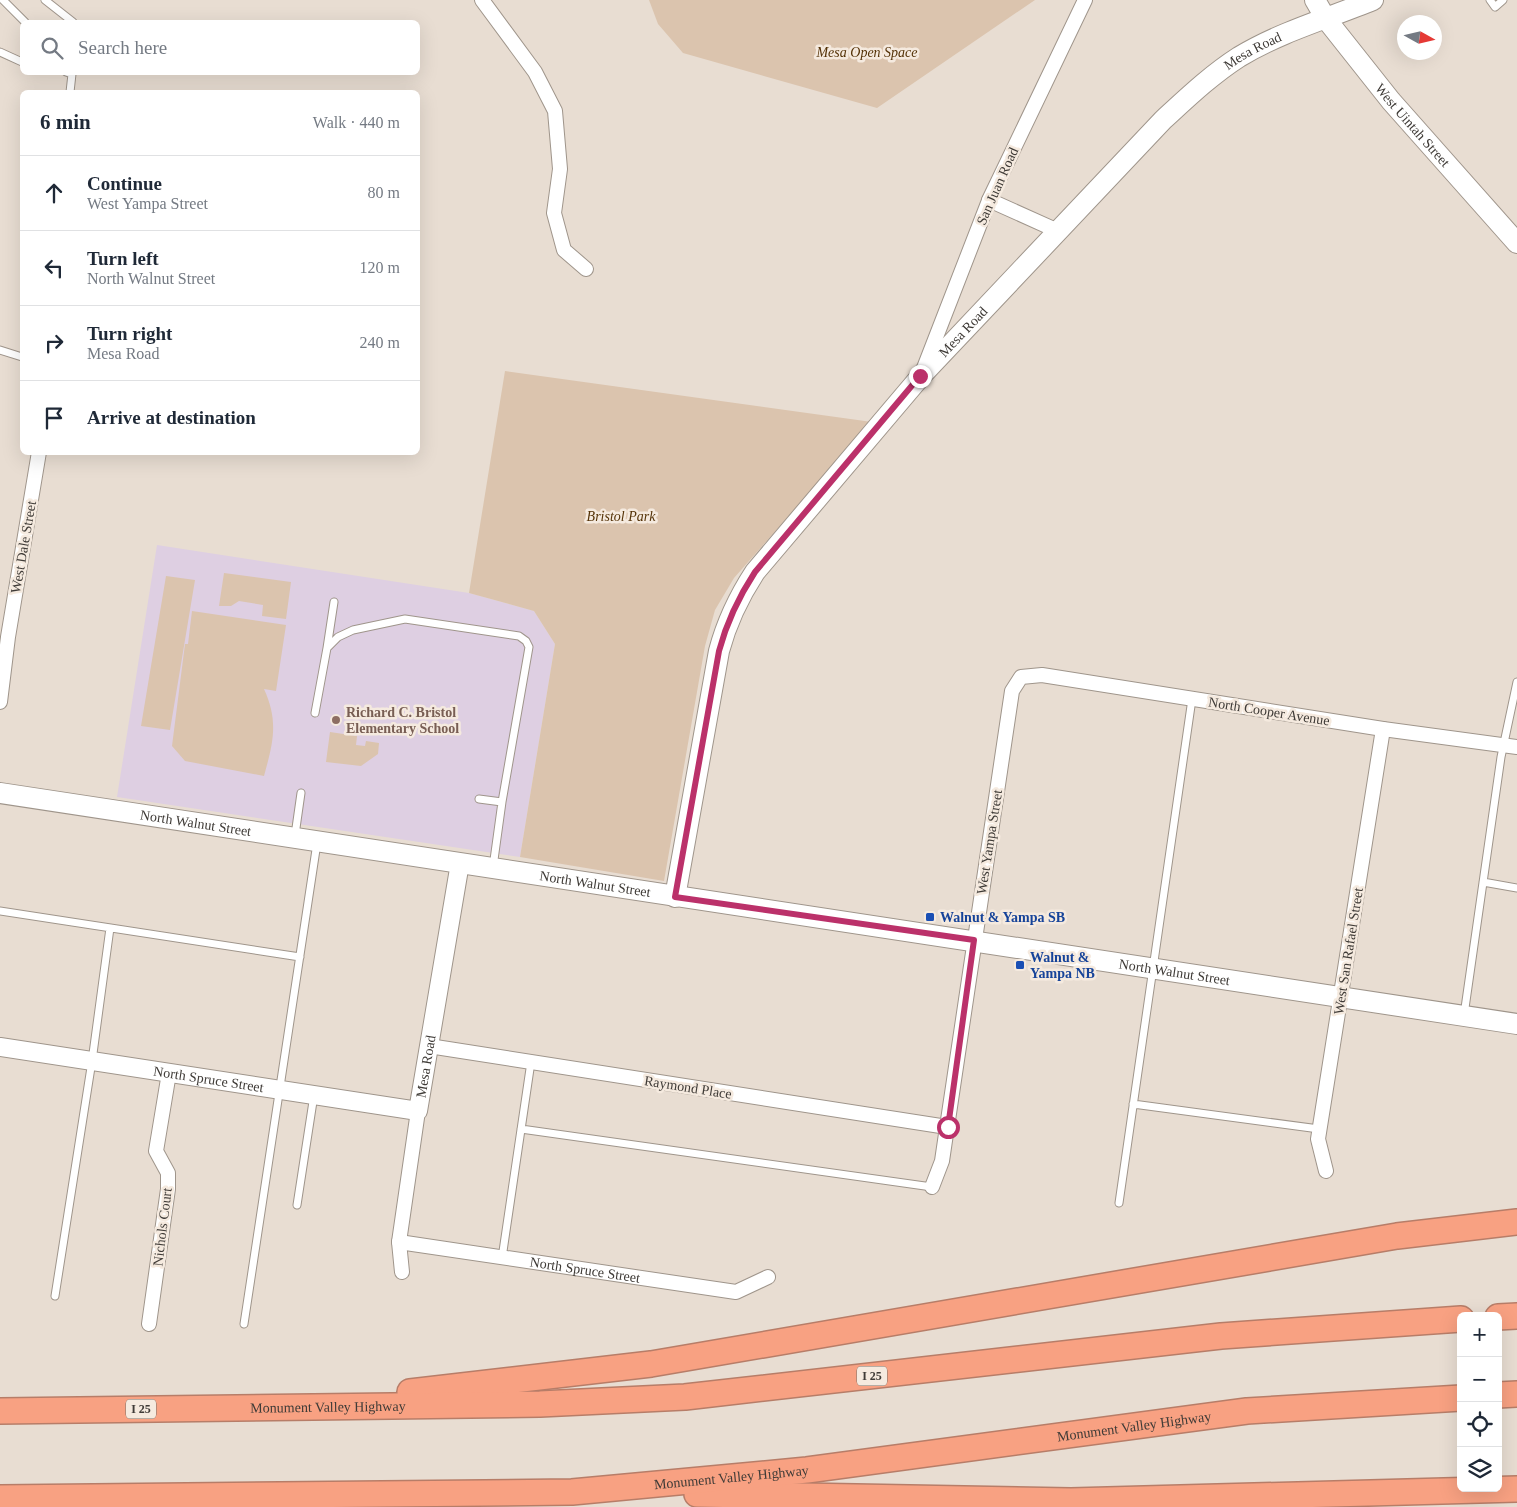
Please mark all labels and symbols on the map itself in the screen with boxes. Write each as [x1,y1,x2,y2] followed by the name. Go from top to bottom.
[1397,15,1442,60] north arrow
[1221,29,1284,73] street label: Mesa Road
[815,45,918,60] park label: Mesa Open Space
[1372,81,1453,170] street label: West Uintah Street
[974,145,1021,227] street label: San Juan Road
[936,304,991,360] street label: Mesa Road
[909,365,932,388] route end
[8,500,39,595] street label: West Dale Street
[587,509,656,524] park label: Bristol Park
[1207,694,1331,728] street label: North Cooper Avenue
[346,705,459,736] place label: Richard C. Bristol Elementary School
[330,714,342,726] marker: Richard C. Bristol Elementary School
[974,789,1005,896] street label: West Yampa Street
[139,807,252,839] street label: North Walnut Street
[538,868,652,900] street label: North Walnut Street
[1331,886,1366,1016] street label: West San Rafael Street
[940,910,1065,925] place label: Walnut & Yampa SB
[924,911,936,923] marker: Walnut & Yampa SB
[1030,950,1095,981] place label: Walnut & Yampa NB
[1118,956,1231,988] street label: North Walnut Street
[1014,959,1026,971] marker: Walnut & Yampa NB
[413,1034,439,1099] street label: Mesa Road
[152,1064,265,1095] street label: North Spruce Street
[643,1073,733,1102] street label: Raymond Place
[937,1116,960,1139] route start
[150,1187,175,1267] street label: Nichols Court
[529,1255,641,1286] street label: North Spruce Street
[857,1366,887,1385] road number: I 25
[250,1399,406,1416] street label: Monument Valley Highway
[126,1400,156,1418] road number: I 25
[1056,1409,1212,1444] street label: Monument Valley Highway
[653,1463,809,1492] street label: Monument Valley Highway

